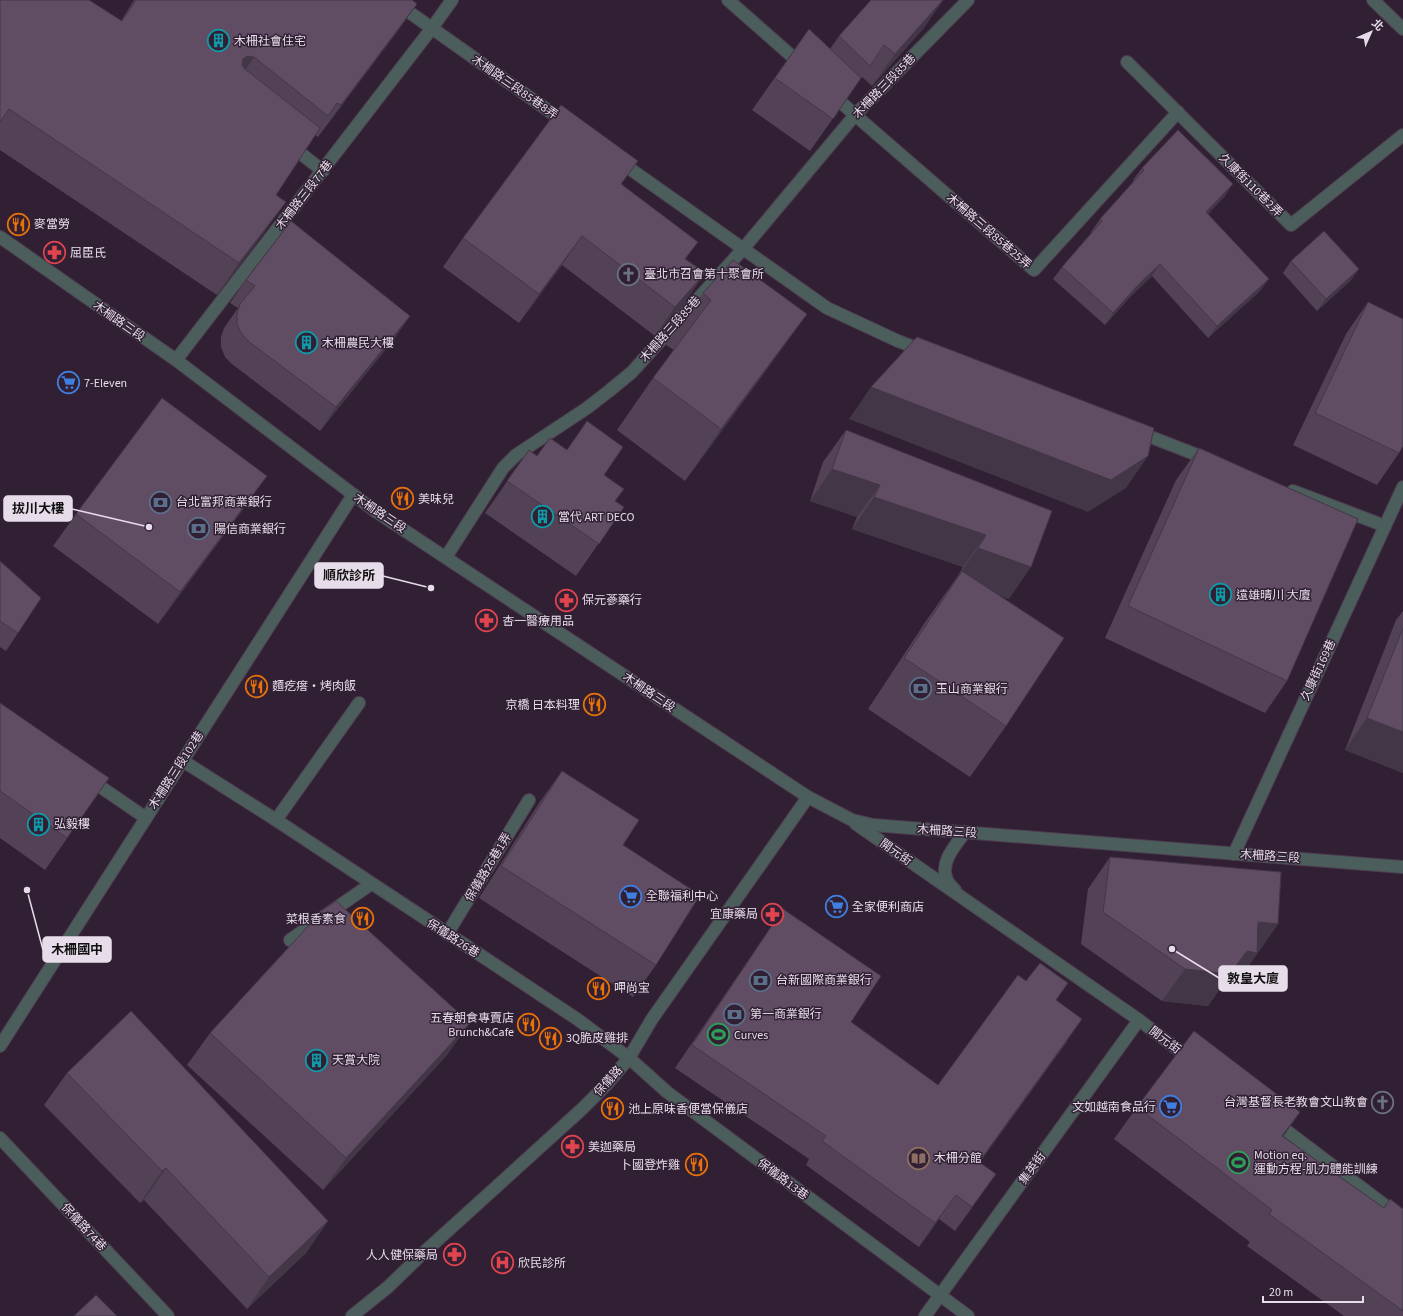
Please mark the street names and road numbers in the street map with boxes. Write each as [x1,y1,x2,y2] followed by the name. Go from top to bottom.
[849,50,920,122] street label: 木柵路三段85巷
[468,51,561,124] street label: 木柵路三段85巷8弄
[1215,150,1286,221] street label: 久康街110巷2弄
[272,157,337,234] street label: 木柵路三段77巷
[942,190,1035,273] street label: 木柵路三段85巷25弄
[636,292,705,366] street label: 木柵路三段85巷
[89,297,148,346] street label: 木柵路三段
[350,490,409,537] street label: 木柵路三段
[1297,637,1340,704] street label: 久康街169巷
[619,669,678,716] street label: 木柵路三段
[145,728,208,813] street label: 木柵路三段102巷
[916,821,977,842] street label: 木柵路三段
[461,829,516,905] street label: 保儀路26巷1弄
[876,835,915,870] street label: 開元街
[1239,846,1300,867] street label: 木柵路三段
[423,915,482,962] street label: 保儀路26巷
[1145,1023,1184,1058] street label: 開元街
[590,1062,627,1100] street label: 保儀路
[1015,1149,1050,1188] street label: 集英街
[754,1155,812,1204] street label: 保儀路13巷
[57,1200,110,1255] street label: 保儀路74巷

